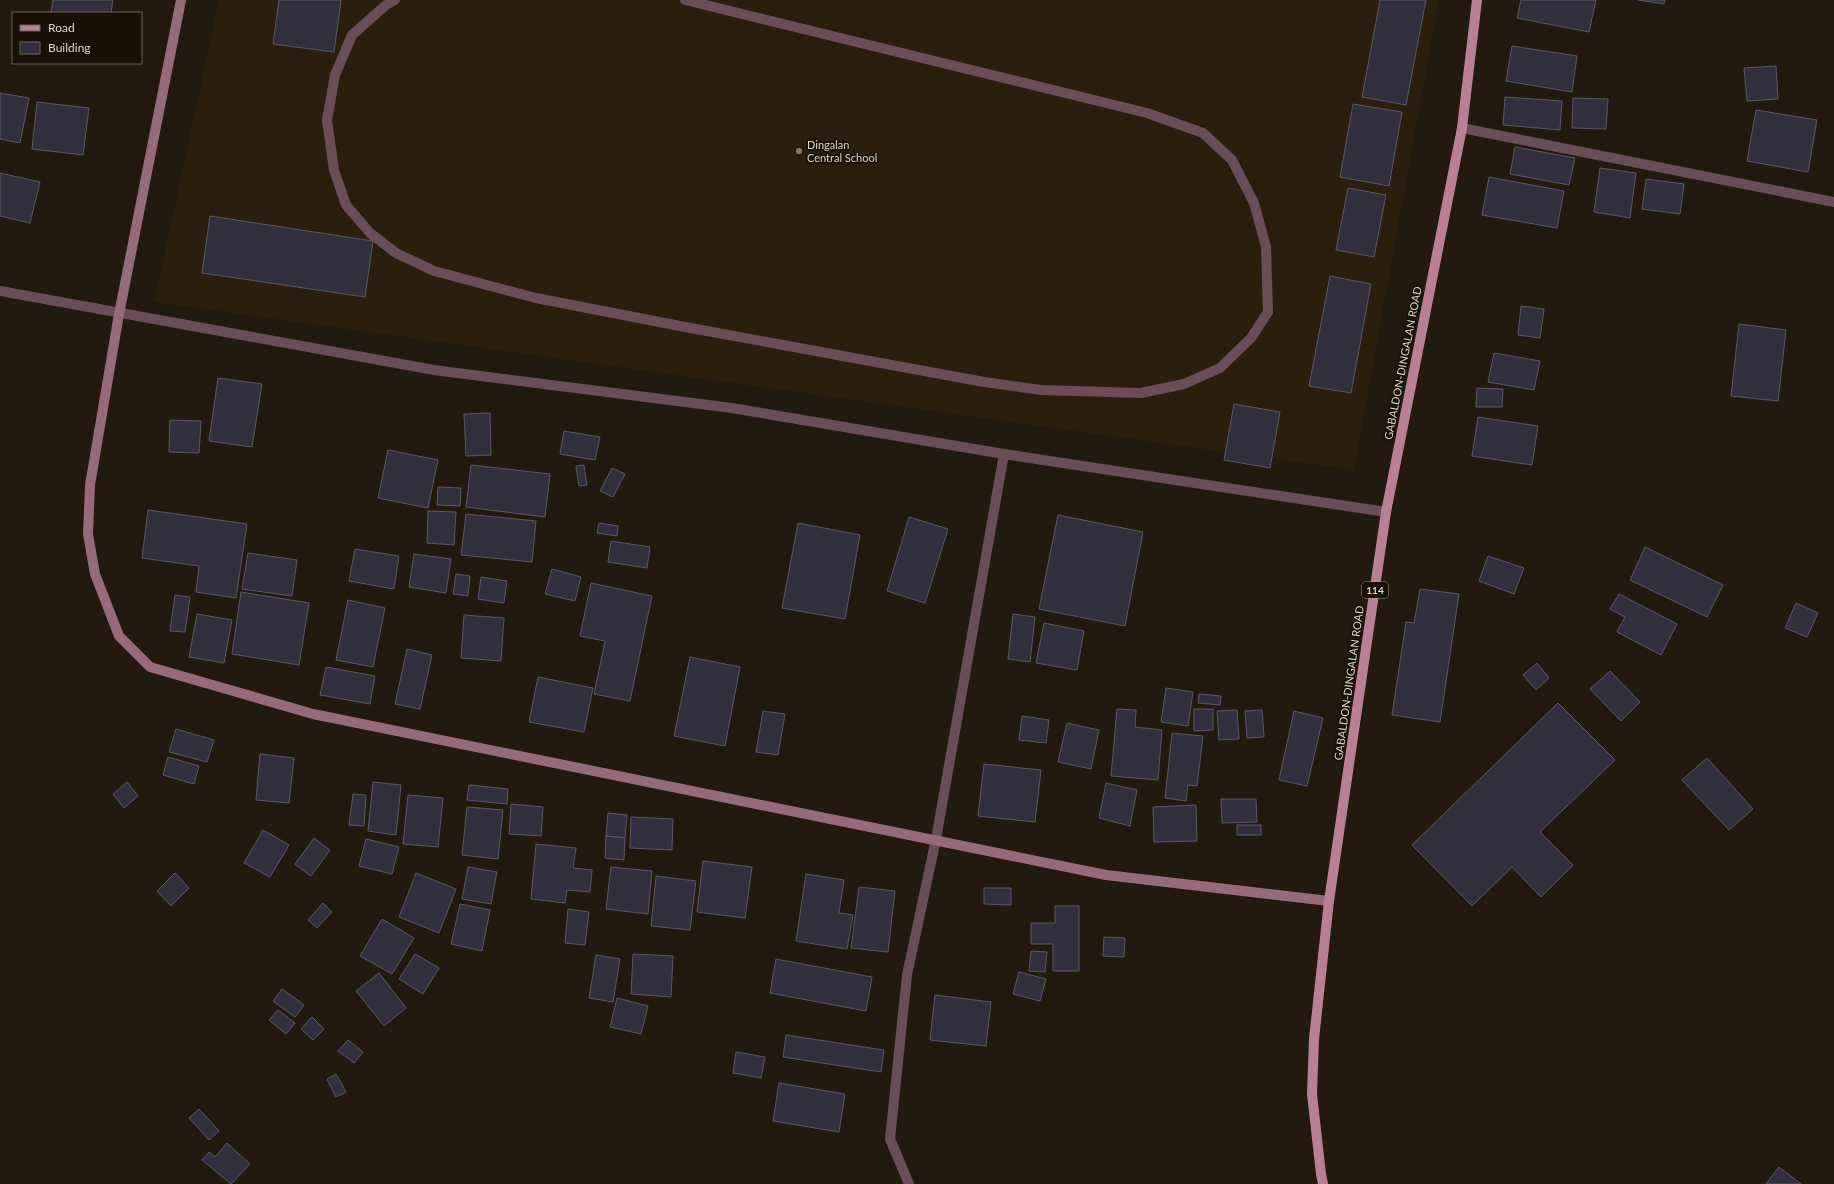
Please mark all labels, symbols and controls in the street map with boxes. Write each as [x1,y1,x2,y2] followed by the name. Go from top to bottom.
[12,12,142,64] legend
[48,20,75,35] text: Road
[48,40,91,55] text: Building
[807,138,877,164] place label: Dingalan Central School
[794,146,804,156] marker: Dingalan Central School
[1381,285,1424,441] street label: GABALDON-DINGALAN ROAD
[1362,582,1388,598] road number: 114
[1331,605,1366,761] street label: GABALDON-DINGALAN ROAD

